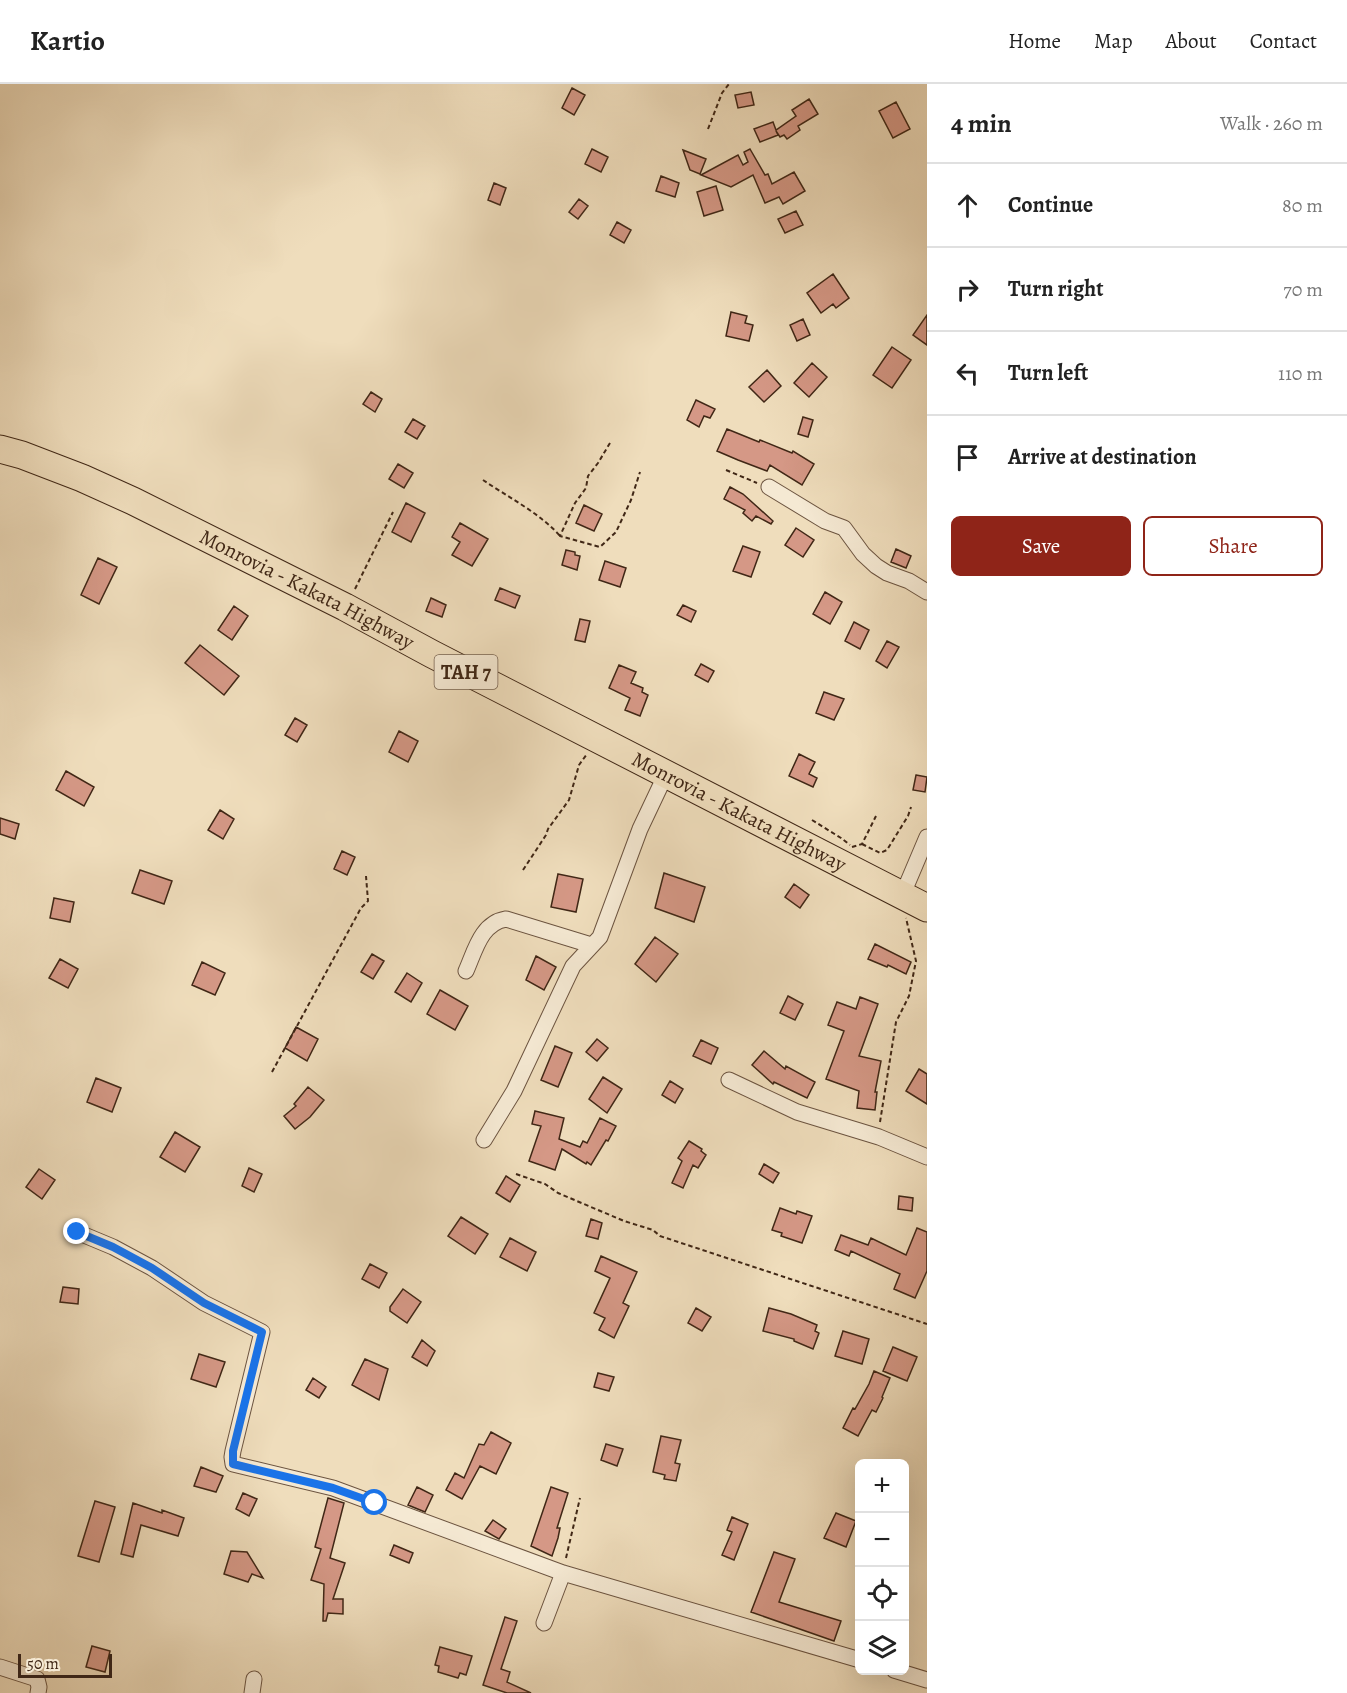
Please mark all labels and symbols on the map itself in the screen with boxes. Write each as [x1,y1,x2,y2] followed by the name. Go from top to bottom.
[195,523,420,656] street label: Monrovia - Kakata Highway
[434,655,498,689] road number: TAH 7
[627,745,852,879] street label: Monrovia - Kakata Highway
[63,1218,89,1244] route end
[361,1489,387,1515] route start
[18,1651,112,1678] scale bar

